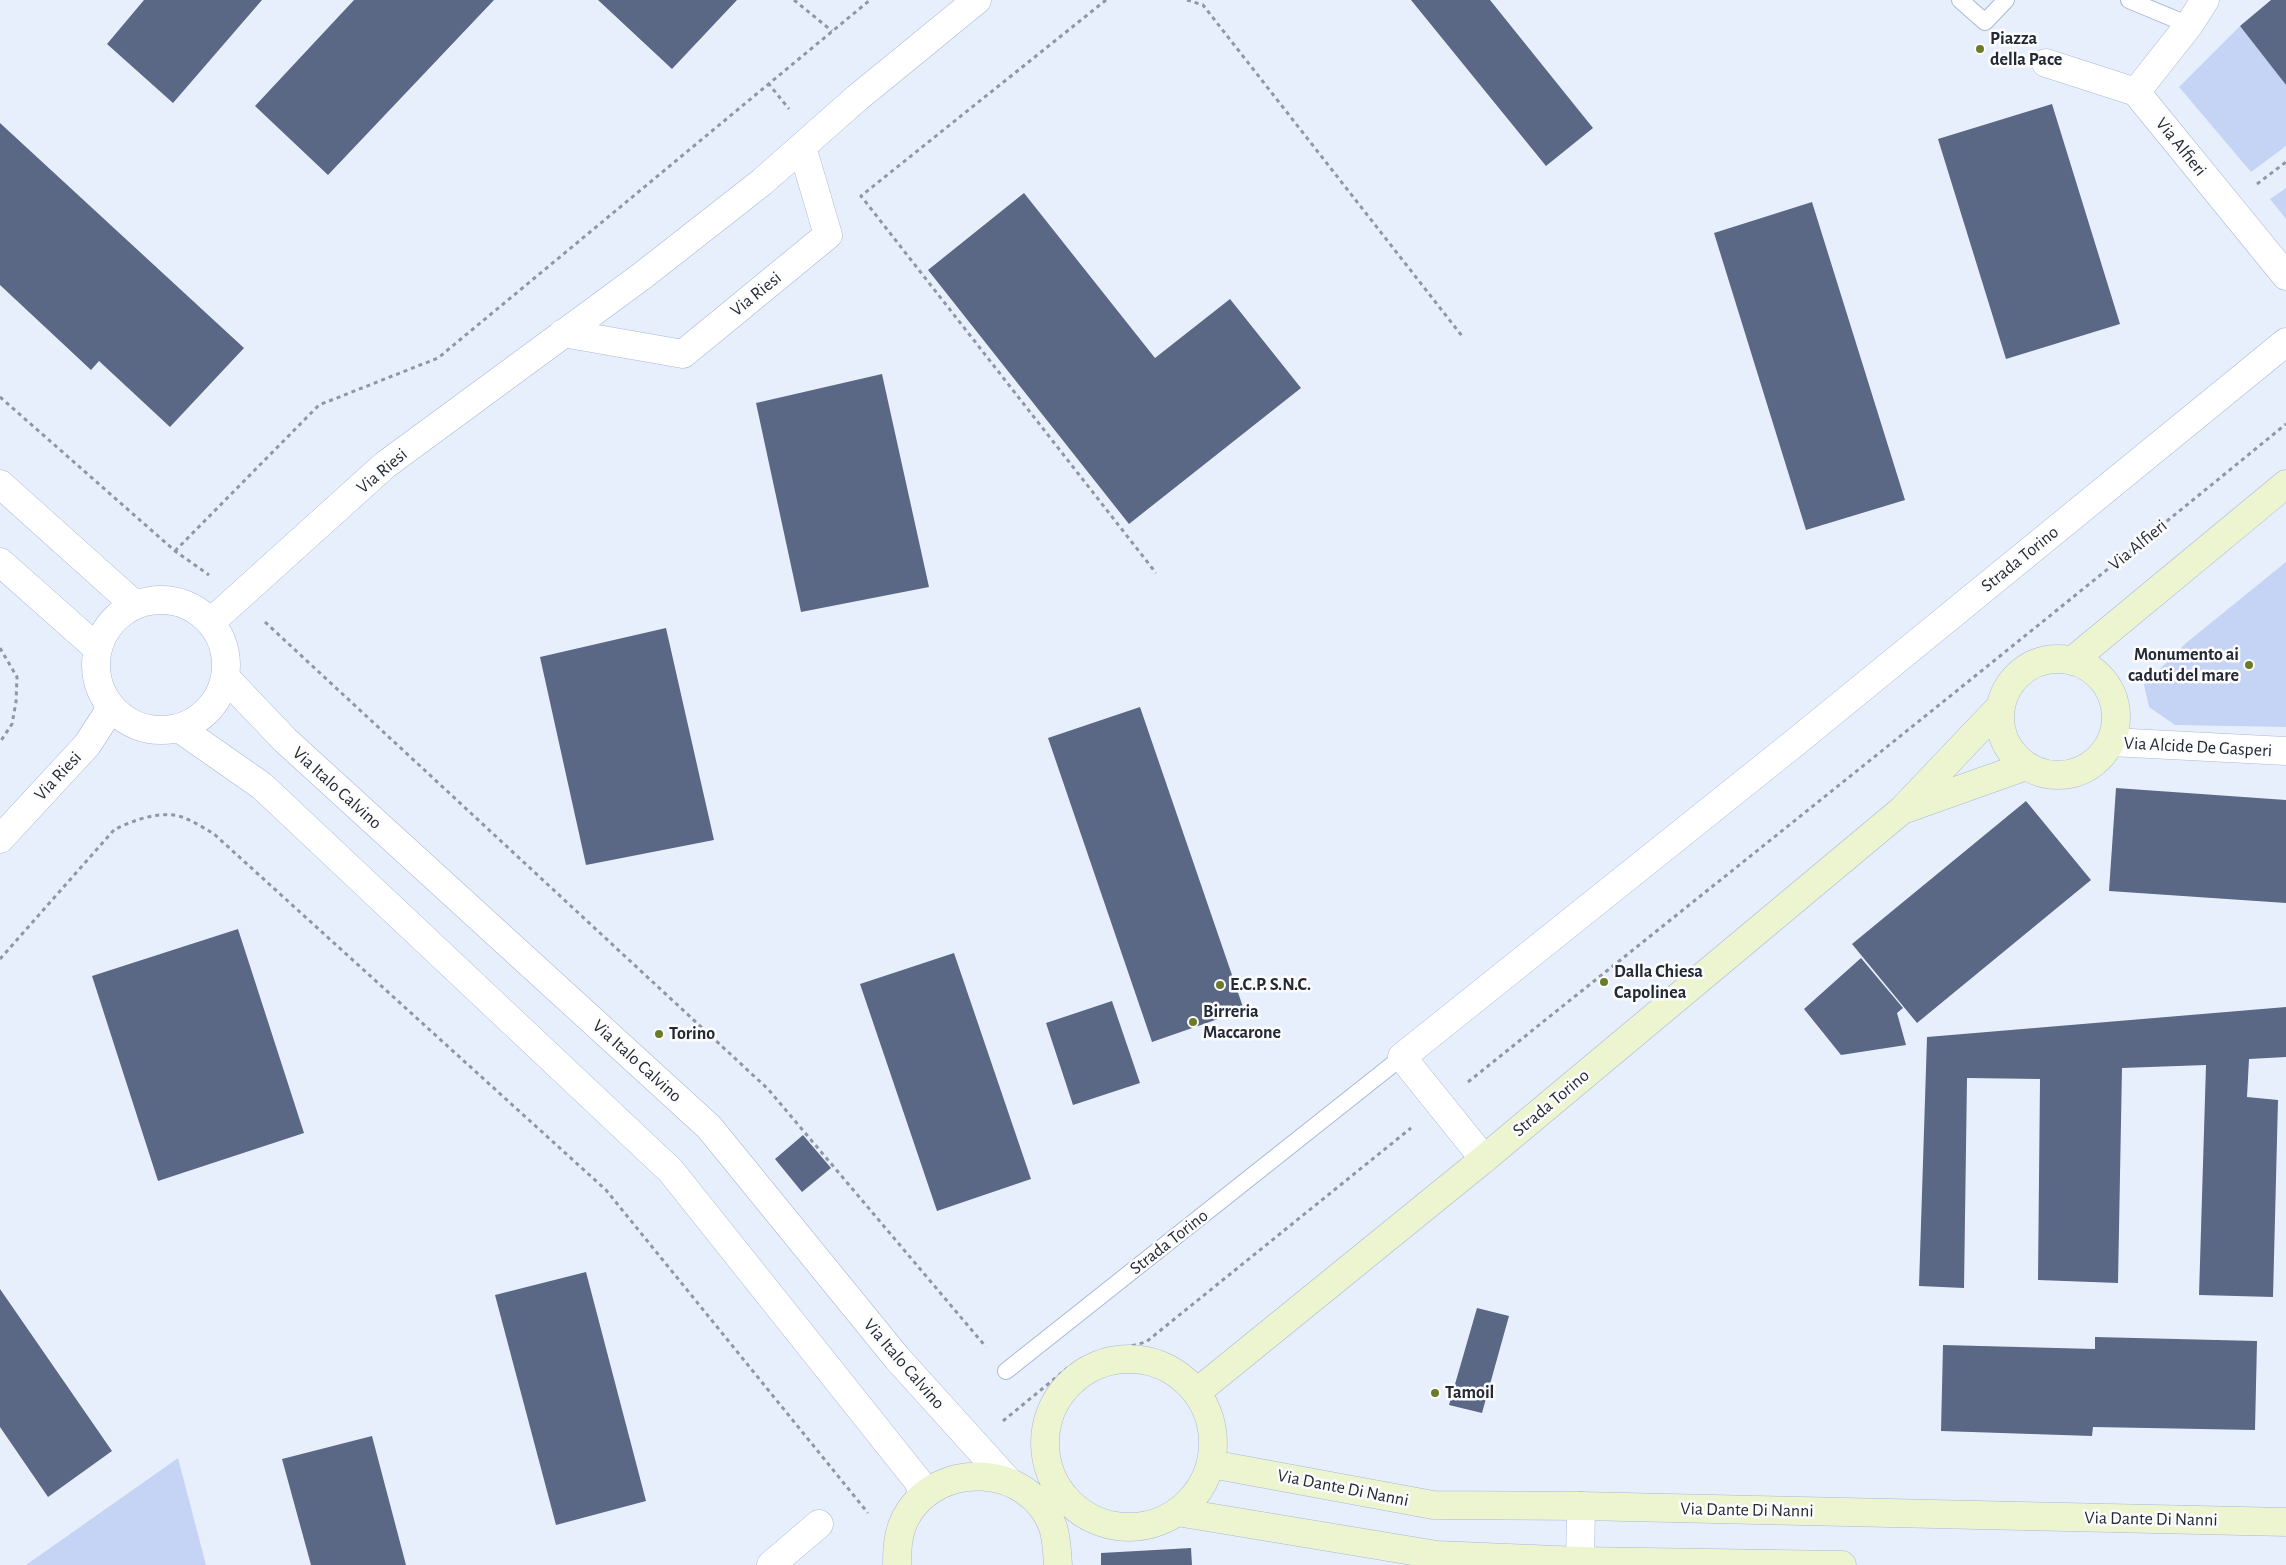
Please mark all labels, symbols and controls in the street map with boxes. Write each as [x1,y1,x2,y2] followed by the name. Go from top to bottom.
[1990,28,2062,70] place label: Piazza della Pace
[1974,43,1986,55] marker: Piazza della Pace
[2151,113,2211,181] street label: Via Alfieri
[726,267,786,321] street label: Via Riesi
[352,444,412,498] street label: Via Riesi
[2104,515,2172,575] street label: Via Alfieri
[1977,521,2063,597] street label: Strada Torino
[2128,644,2239,686] place label: Monumento ai caduti del mare
[2243,659,2255,671] marker: Monumento ai caduti del mare
[2123,732,2273,762] street label: Via Alcide De Gasperi
[288,742,386,834] street label: Via Italo Calvino
[30,747,86,805] street label: Via Riesi
[1614,961,1703,1004] place label: Dalla Chiesa Capolinea
[1230,974,1311,996] place label: E.C.P. S.N.C.
[1598,976,1610,988] marker: Dalla Chiesa Capolinea
[1214,979,1226,991] marker: E.C.P. S.N.C.
[1203,1001,1281,1044] place label: Birreria Maccarone
[588,1015,686,1107] street label: Via Italo Calvino
[1187,1016,1199,1028] marker: Birreria Maccarone
[669,1023,715,1045] place label: Torino
[653,1028,665,1040] marker: Torino
[1508,1065,1594,1141] street label: Strada Torino
[1126,1205,1212,1279] street label: Strada Torino
[859,1314,949,1414] street label: Via Italo Calvino
[1445,1382,1494,1404] place label: Tamoil
[1429,1387,1441,1399] marker: Tamoil
[1275,1465,1411,1511] street label: Via Dante Di Nanni
[1680,1498,1814,1522] street label: Via Dante Di Nanni
[2084,1507,2218,1531] street label: Via Dante Di Nanni

